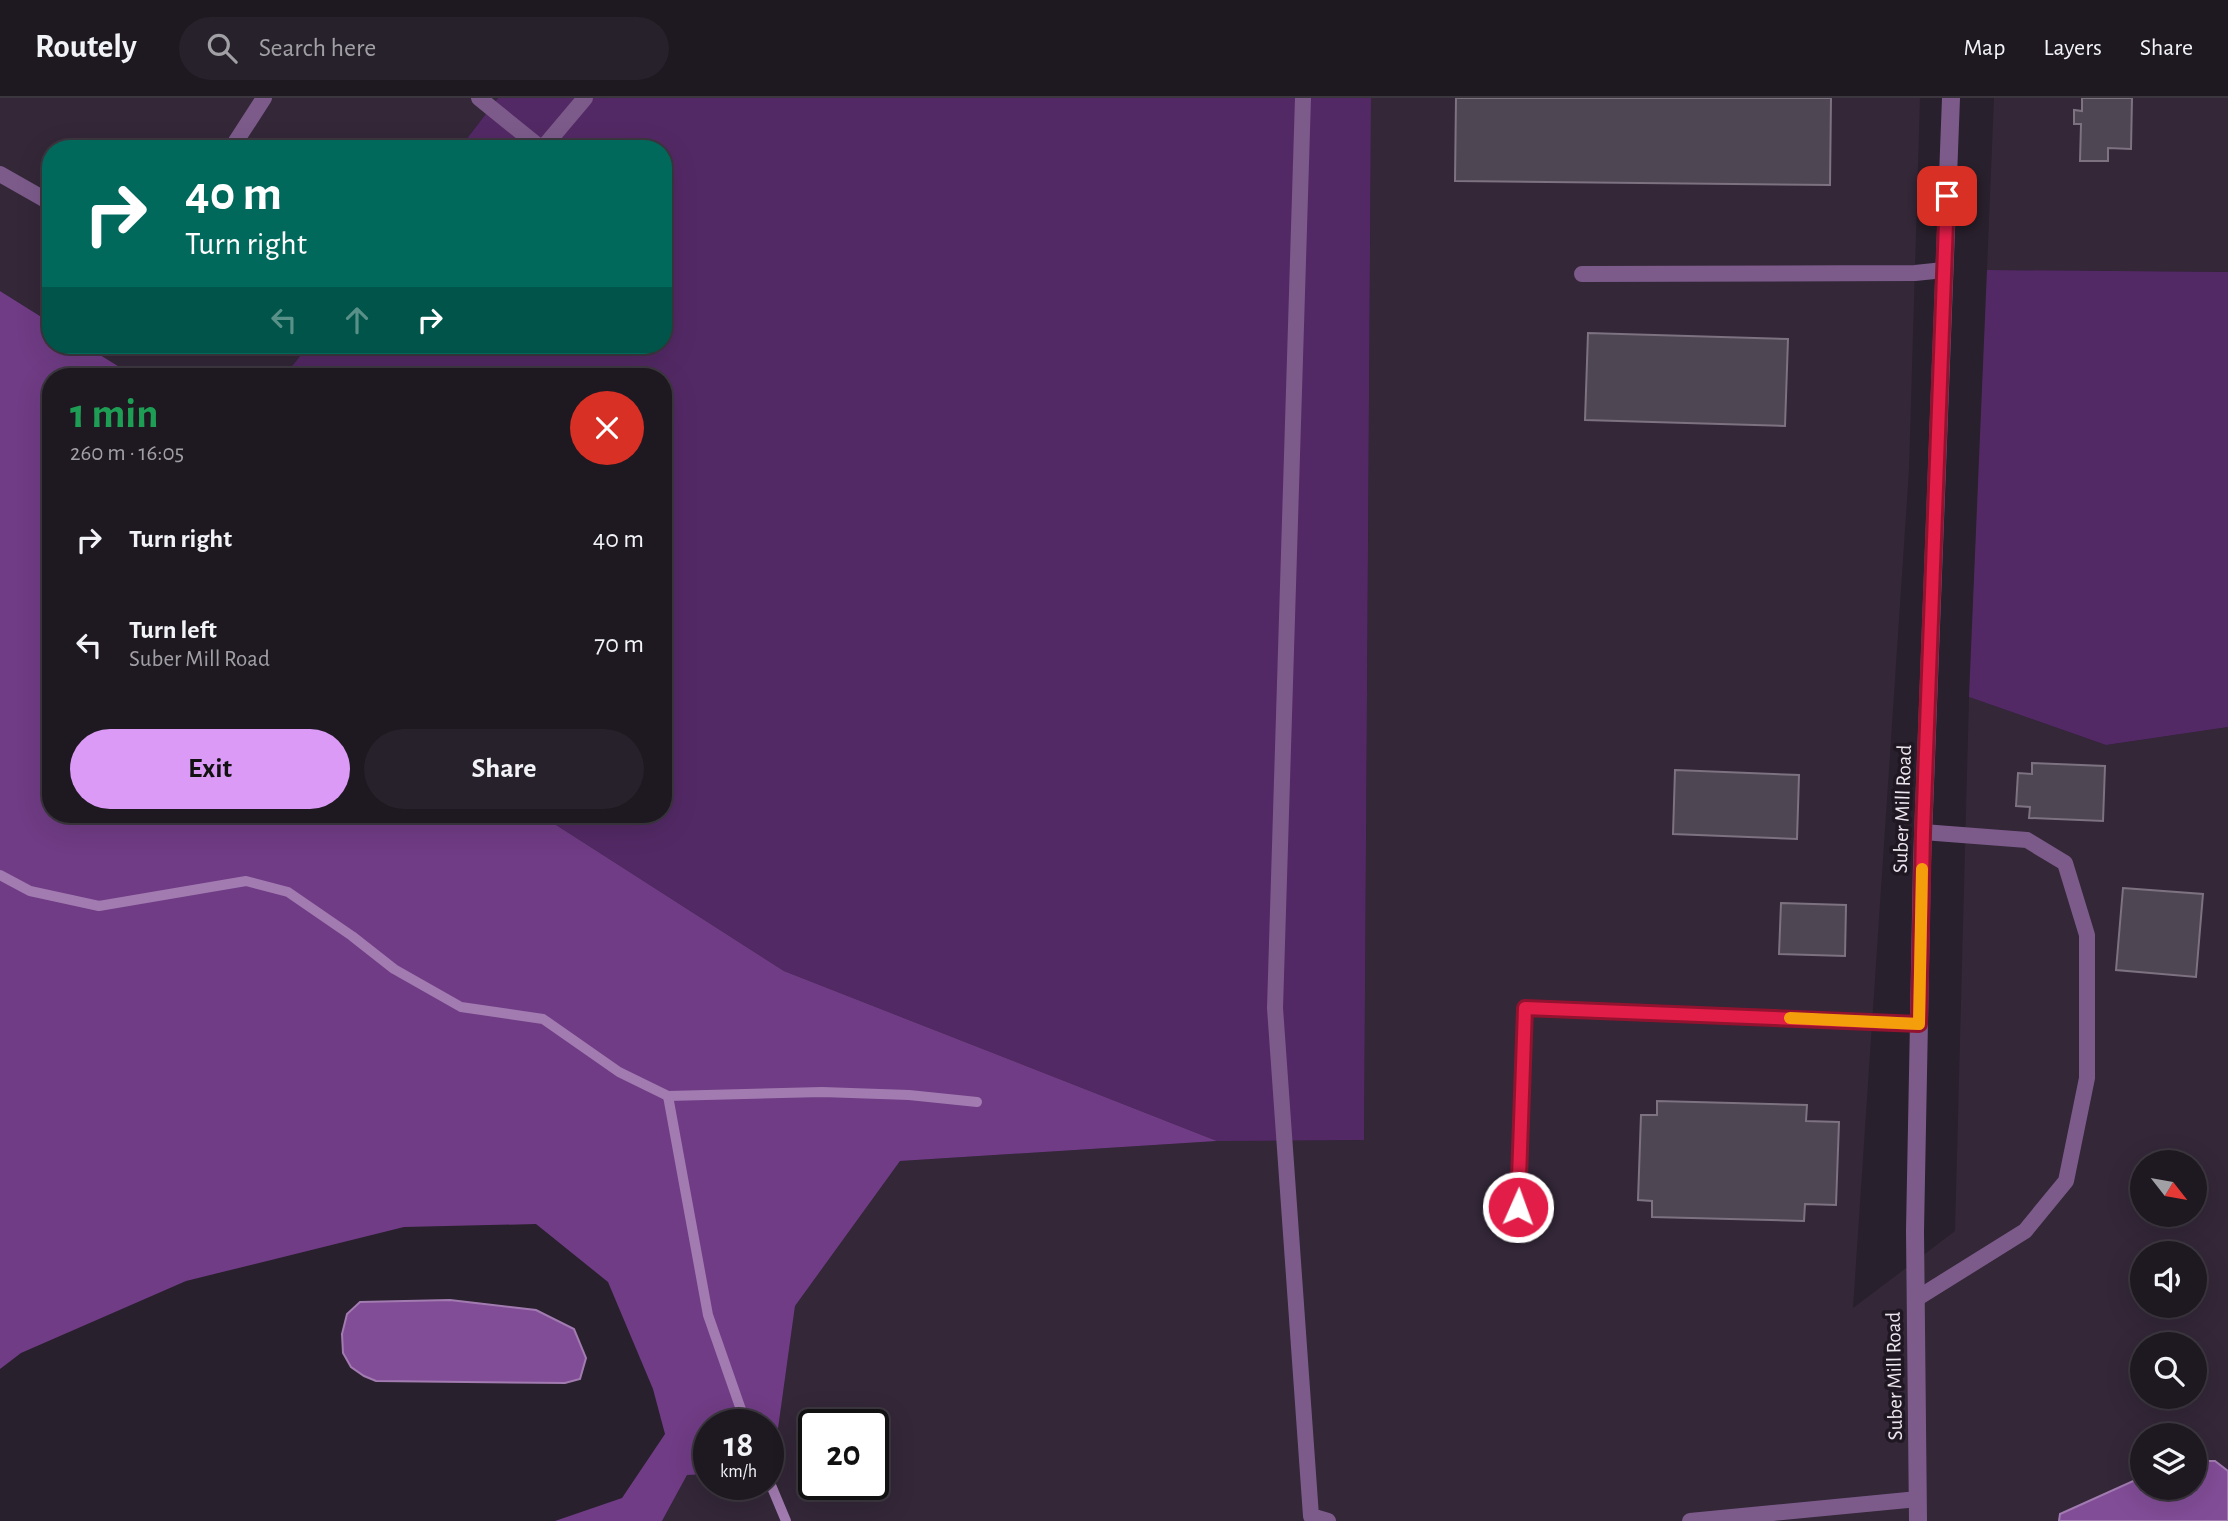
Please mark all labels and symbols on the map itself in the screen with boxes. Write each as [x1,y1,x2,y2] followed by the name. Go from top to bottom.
[1917,166,1977,226] pin
[1890,744,1915,874] street label: Suber Mill Road
[2130,1150,2207,1227] north arrow
[1481,1170,1555,1244] position arrow
[1883,1311,1906,1440] street label: Suber Mill Road
[798,1409,889,1500] speed limit sign: 20

